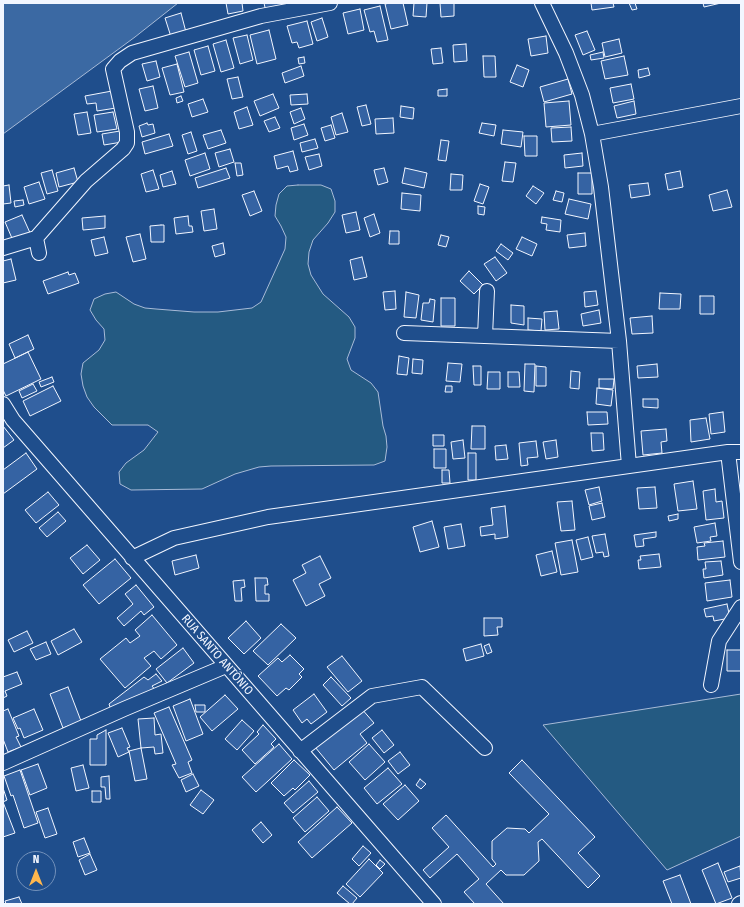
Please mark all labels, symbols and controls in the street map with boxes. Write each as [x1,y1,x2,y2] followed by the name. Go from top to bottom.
[178,612,256,698] street label: RUA SANTO ANTÔNIO
[16,851,56,891] north arrow
[33,853,39,866] text: N

